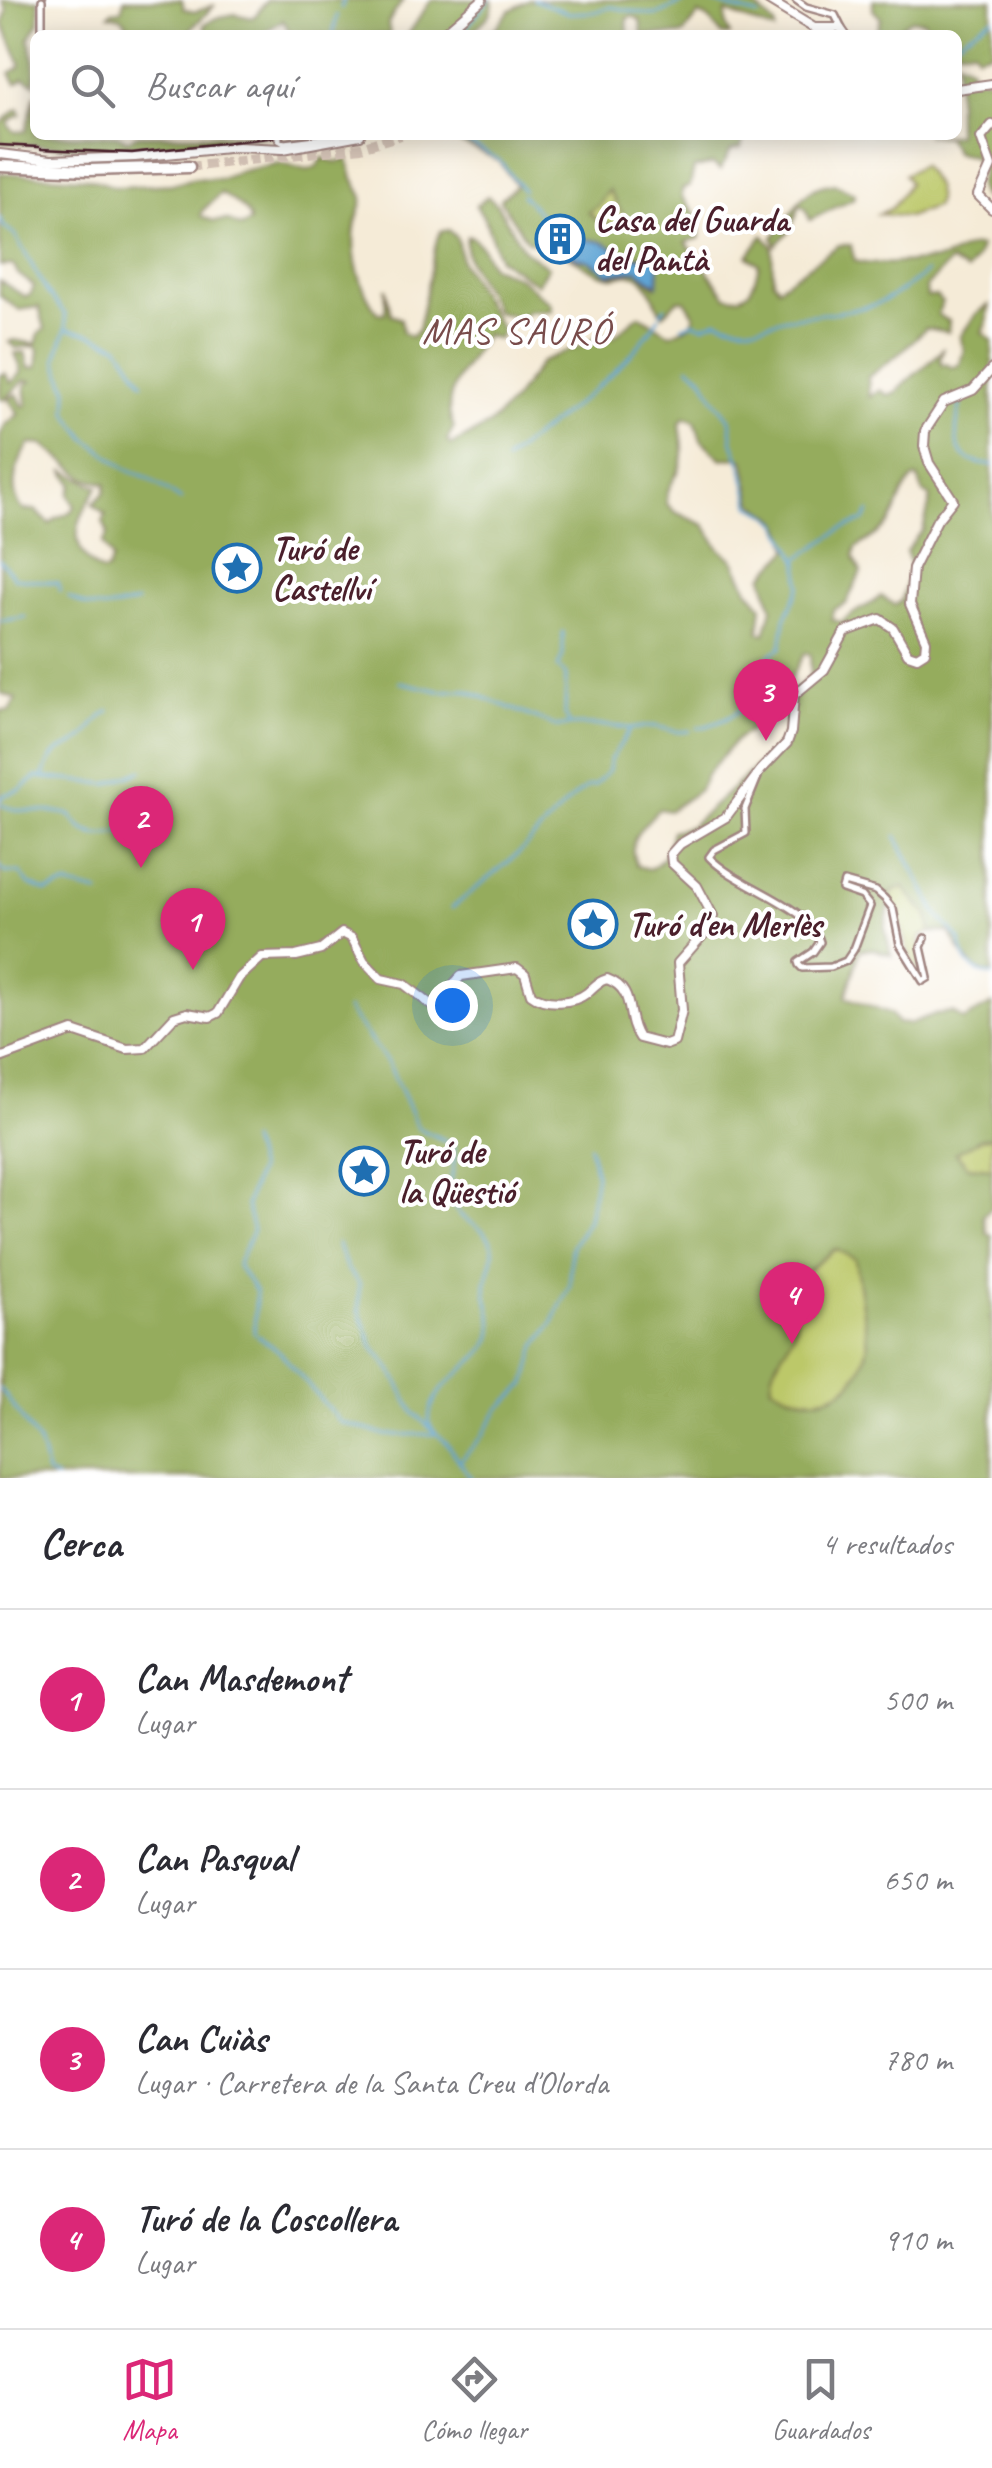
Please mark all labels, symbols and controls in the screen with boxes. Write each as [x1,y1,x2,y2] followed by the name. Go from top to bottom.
[30,30,962,140] search box
[65,58,120,113] icon: search
[145,62,294,109] text: Buscar aquí
[595,197,792,282] place label: Casa del Guarda del Pantà
[534,213,586,265] building icon: Casa del Guarda del Pantà
[422,307,615,354] district label: MAS SAURÓ
[272,526,378,611] place label: Turó de Castellví
[211,542,263,594] place icon: Turó de Castellví
[734,658,798,741] pin: 3
[108,786,174,868] pin: 2
[160,888,226,970] pin: 1
[567,898,619,950] place icon: Turó d'en Merlès
[628,902,825,947] place label: Turó d'en Merlès
[427,980,478,1031] your location
[399,1129,519,1214] place label: Turó de la Qüestió
[338,1145,390,1197] place icon: Turó de la Qüestió
[760,1262,824,1344] pin: 4
[40,1517,122,1570] text: Cerca
[821,1523,952,1564] text: 4 resultados
[135,1655,347,1702] text: Can Masdemont
[65,1679,80,1720] text: 1
[883,1679,952,1720] text: 500 m
[135,1702,195,1743] text: Lugar
[135,1835,293,1882] text: Can Pasqual
[65,1859,80,1900] text: 2
[883,1859,952,1900] text: 650 m
[135,1882,195,1923] text: Lugar
[135,2015,267,2062] text: Can Cuiàs
[65,2039,80,2080] text: 3
[883,2039,952,2080] text: 780 m
[135,2062,608,2103] text: Lugar · Carretera de la Santa Creu d'Olorda
[135,2195,397,2242] text: Turó de la Coscollera
[65,2219,80,2260] text: 4
[883,2219,952,2260] text: 910 m
[135,2242,195,2283] text: Lugar
[122,2352,177,2447] tab: Mapa
[421,2352,527,2447] tab: Cómo llegar
[772,2352,870,2447] tab: Guardados

